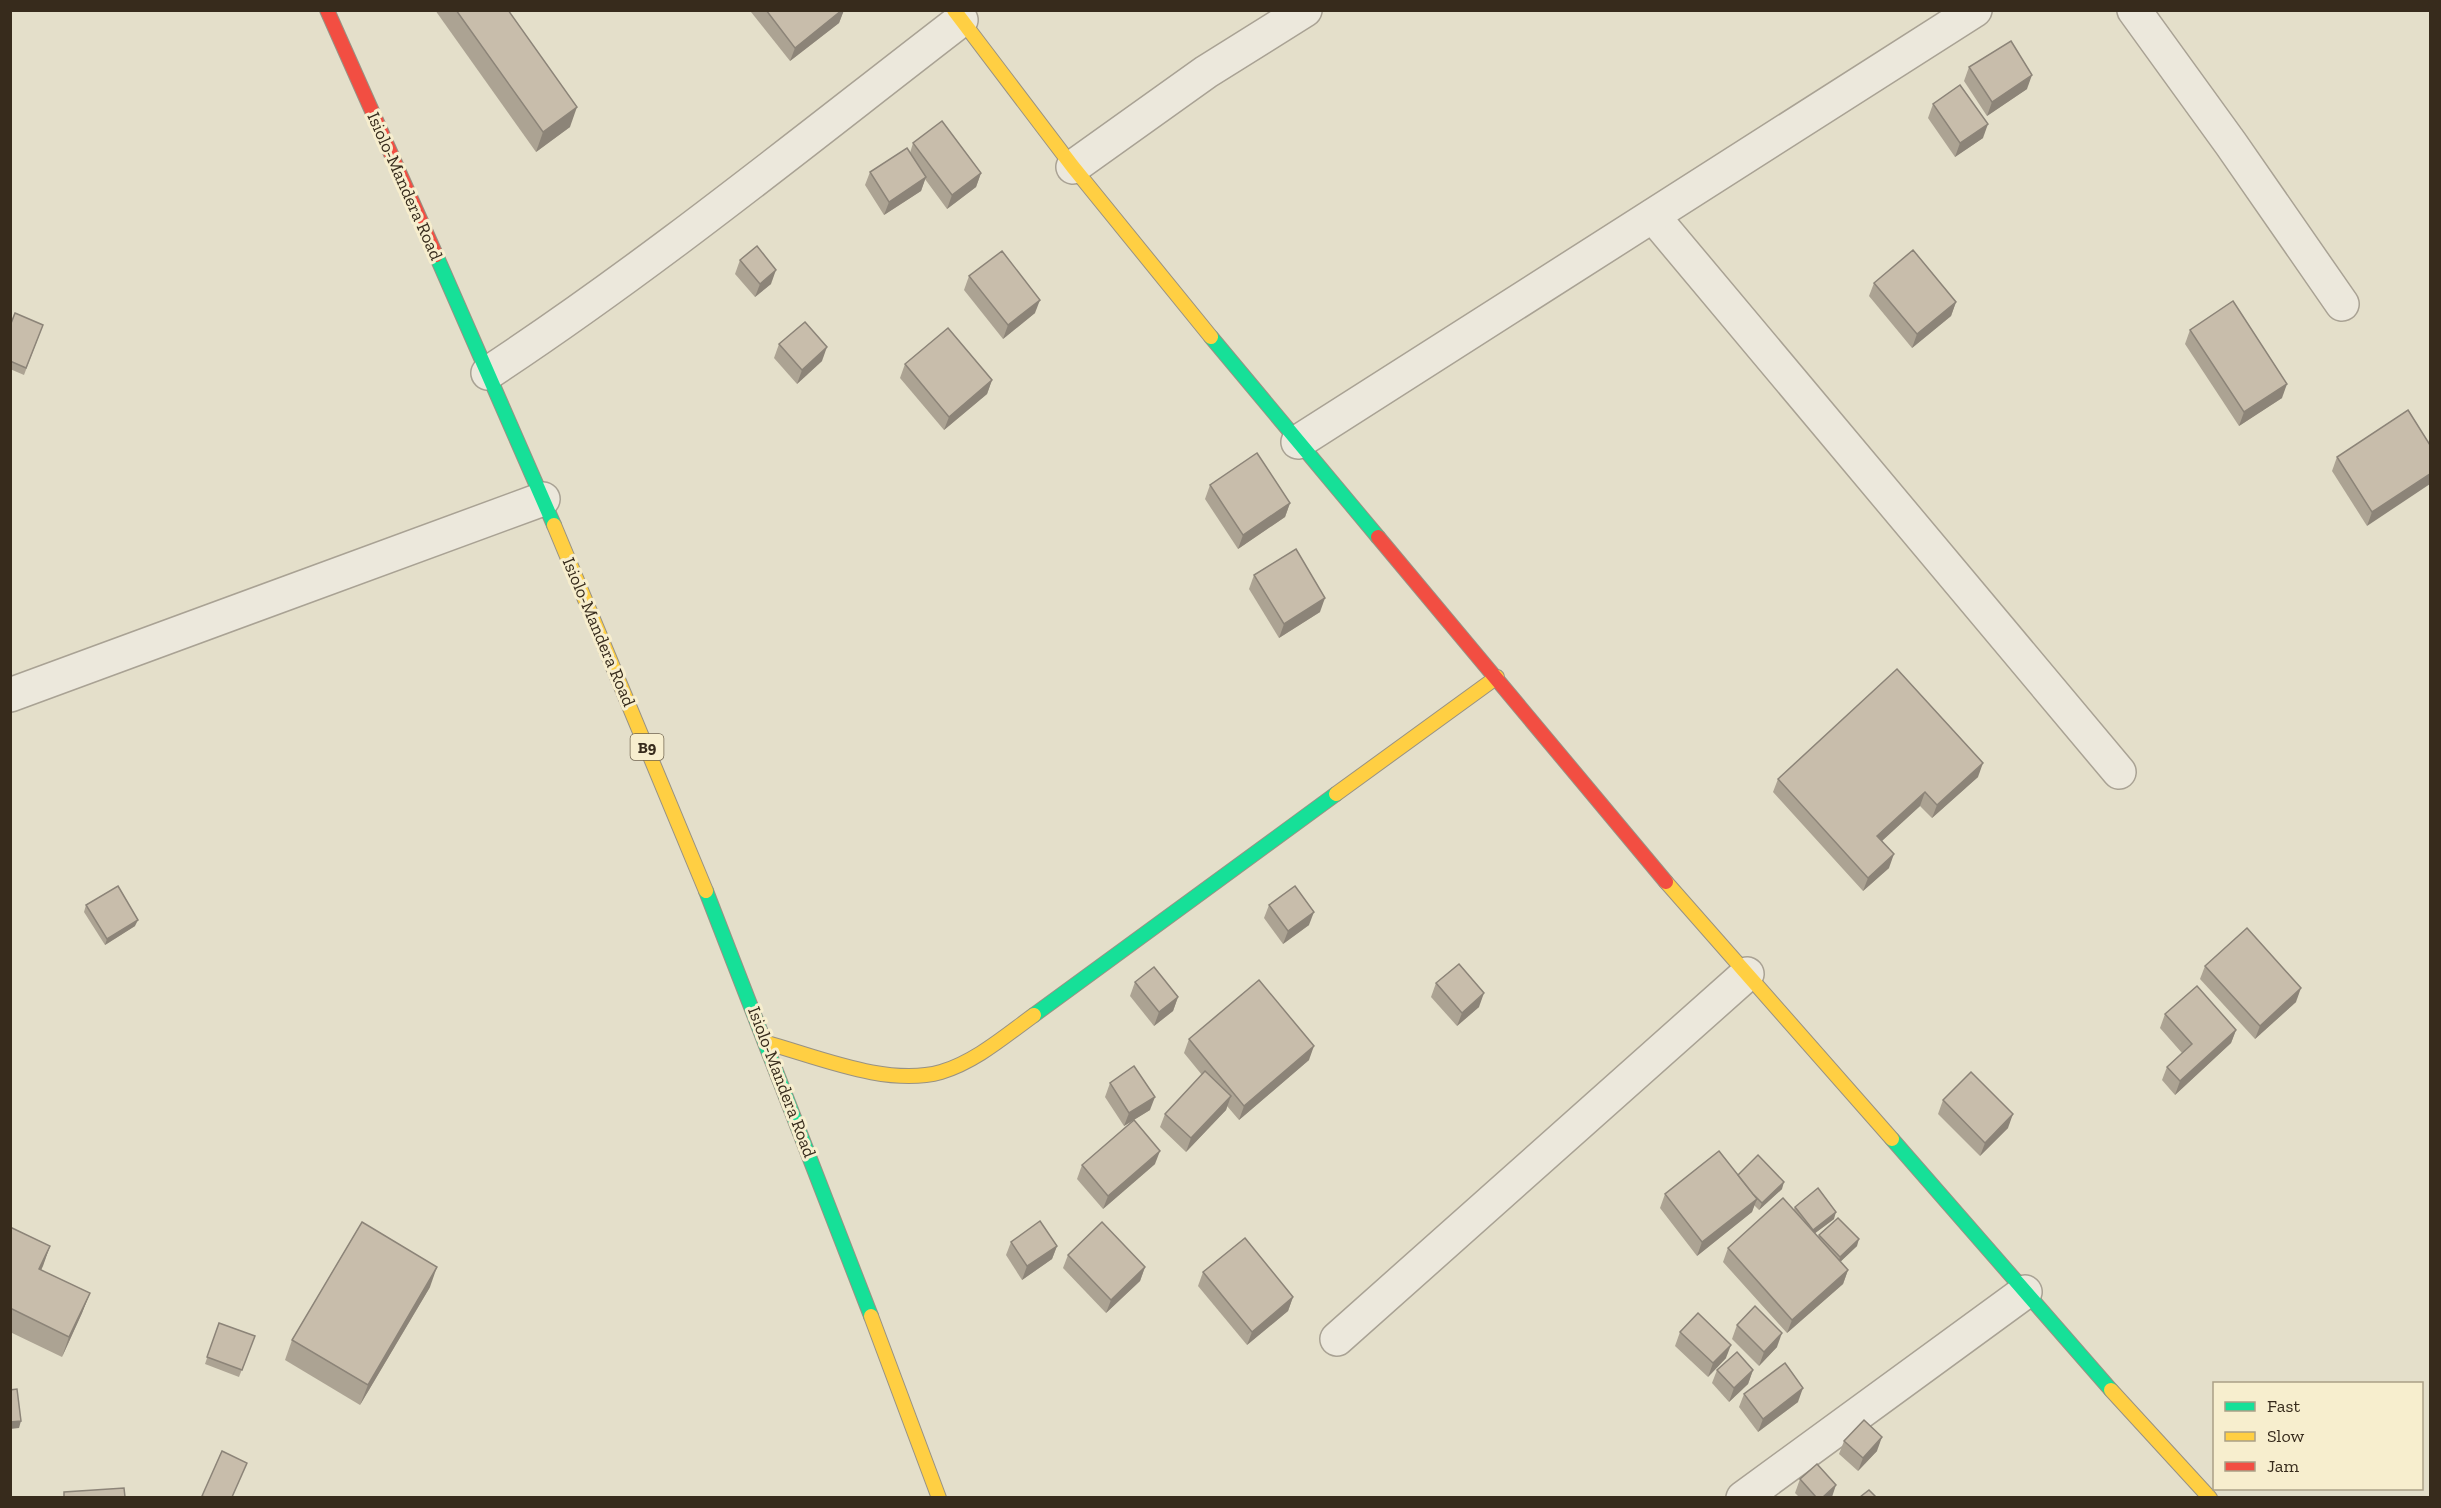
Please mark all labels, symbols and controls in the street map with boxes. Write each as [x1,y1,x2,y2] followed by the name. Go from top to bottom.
[362,109,448,264] street label: Isiolo-Mandera Road
[558,554,640,710] street label: Isiolo-Mandera Road
[630,734,664,760] road number: B9
[743,1003,821,1161] street label: Isiolo-Mandera Road
[2213,1382,2423,1490] legend
[2267,1395,2300,1417] text: Fast
[2267,1425,2304,1447] text: Slow
[2267,1455,2299,1477] text: Jam

